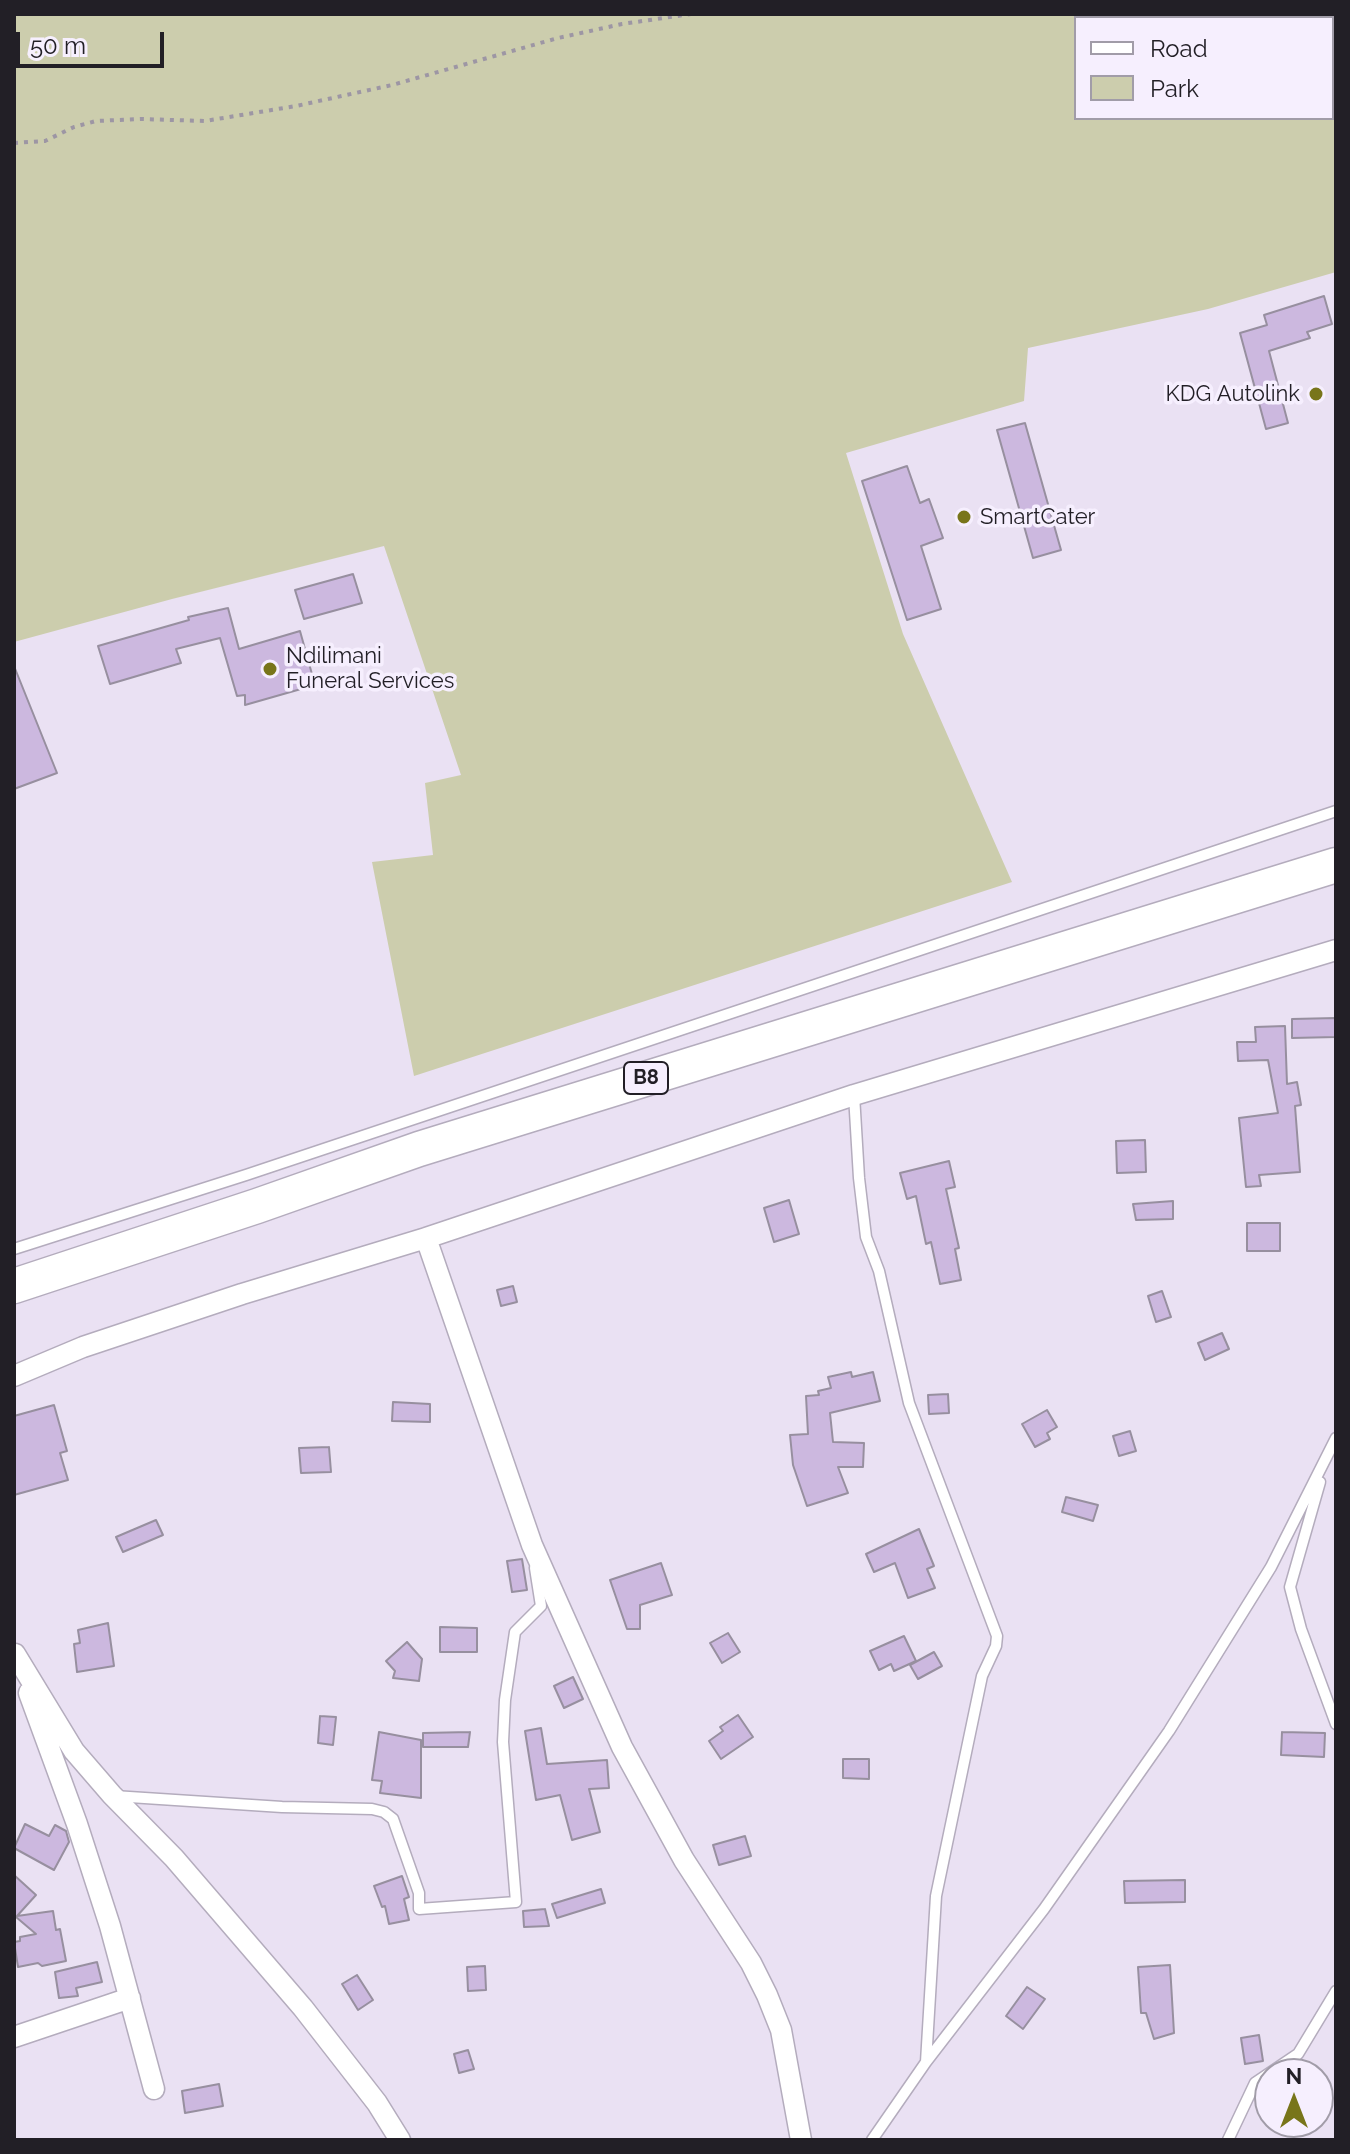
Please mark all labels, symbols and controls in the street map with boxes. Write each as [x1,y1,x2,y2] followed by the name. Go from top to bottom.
[20,16,168,66] scale bar
[1074,16,1334,120] legend
[30,31,86,60] text: 50 m
[1150,34,1208,63] text: Road
[1150,74,1199,103] text: Park
[1166,381,1300,407] place label: KDG Autolink
[1307,385,1325,403] marker: KDG Autolink
[980,504,1095,530] place label: SmartCater
[955,508,973,526] marker: SmartCater
[286,643,454,694] place label: Ndilimani Funeral Services
[261,660,279,678] marker: Ndilimani Funeral Services
[624,1062,668,1094] road number: B8
[1254,2058,1334,2138] north arrow
[1286,2063,1302,2089] text: N

